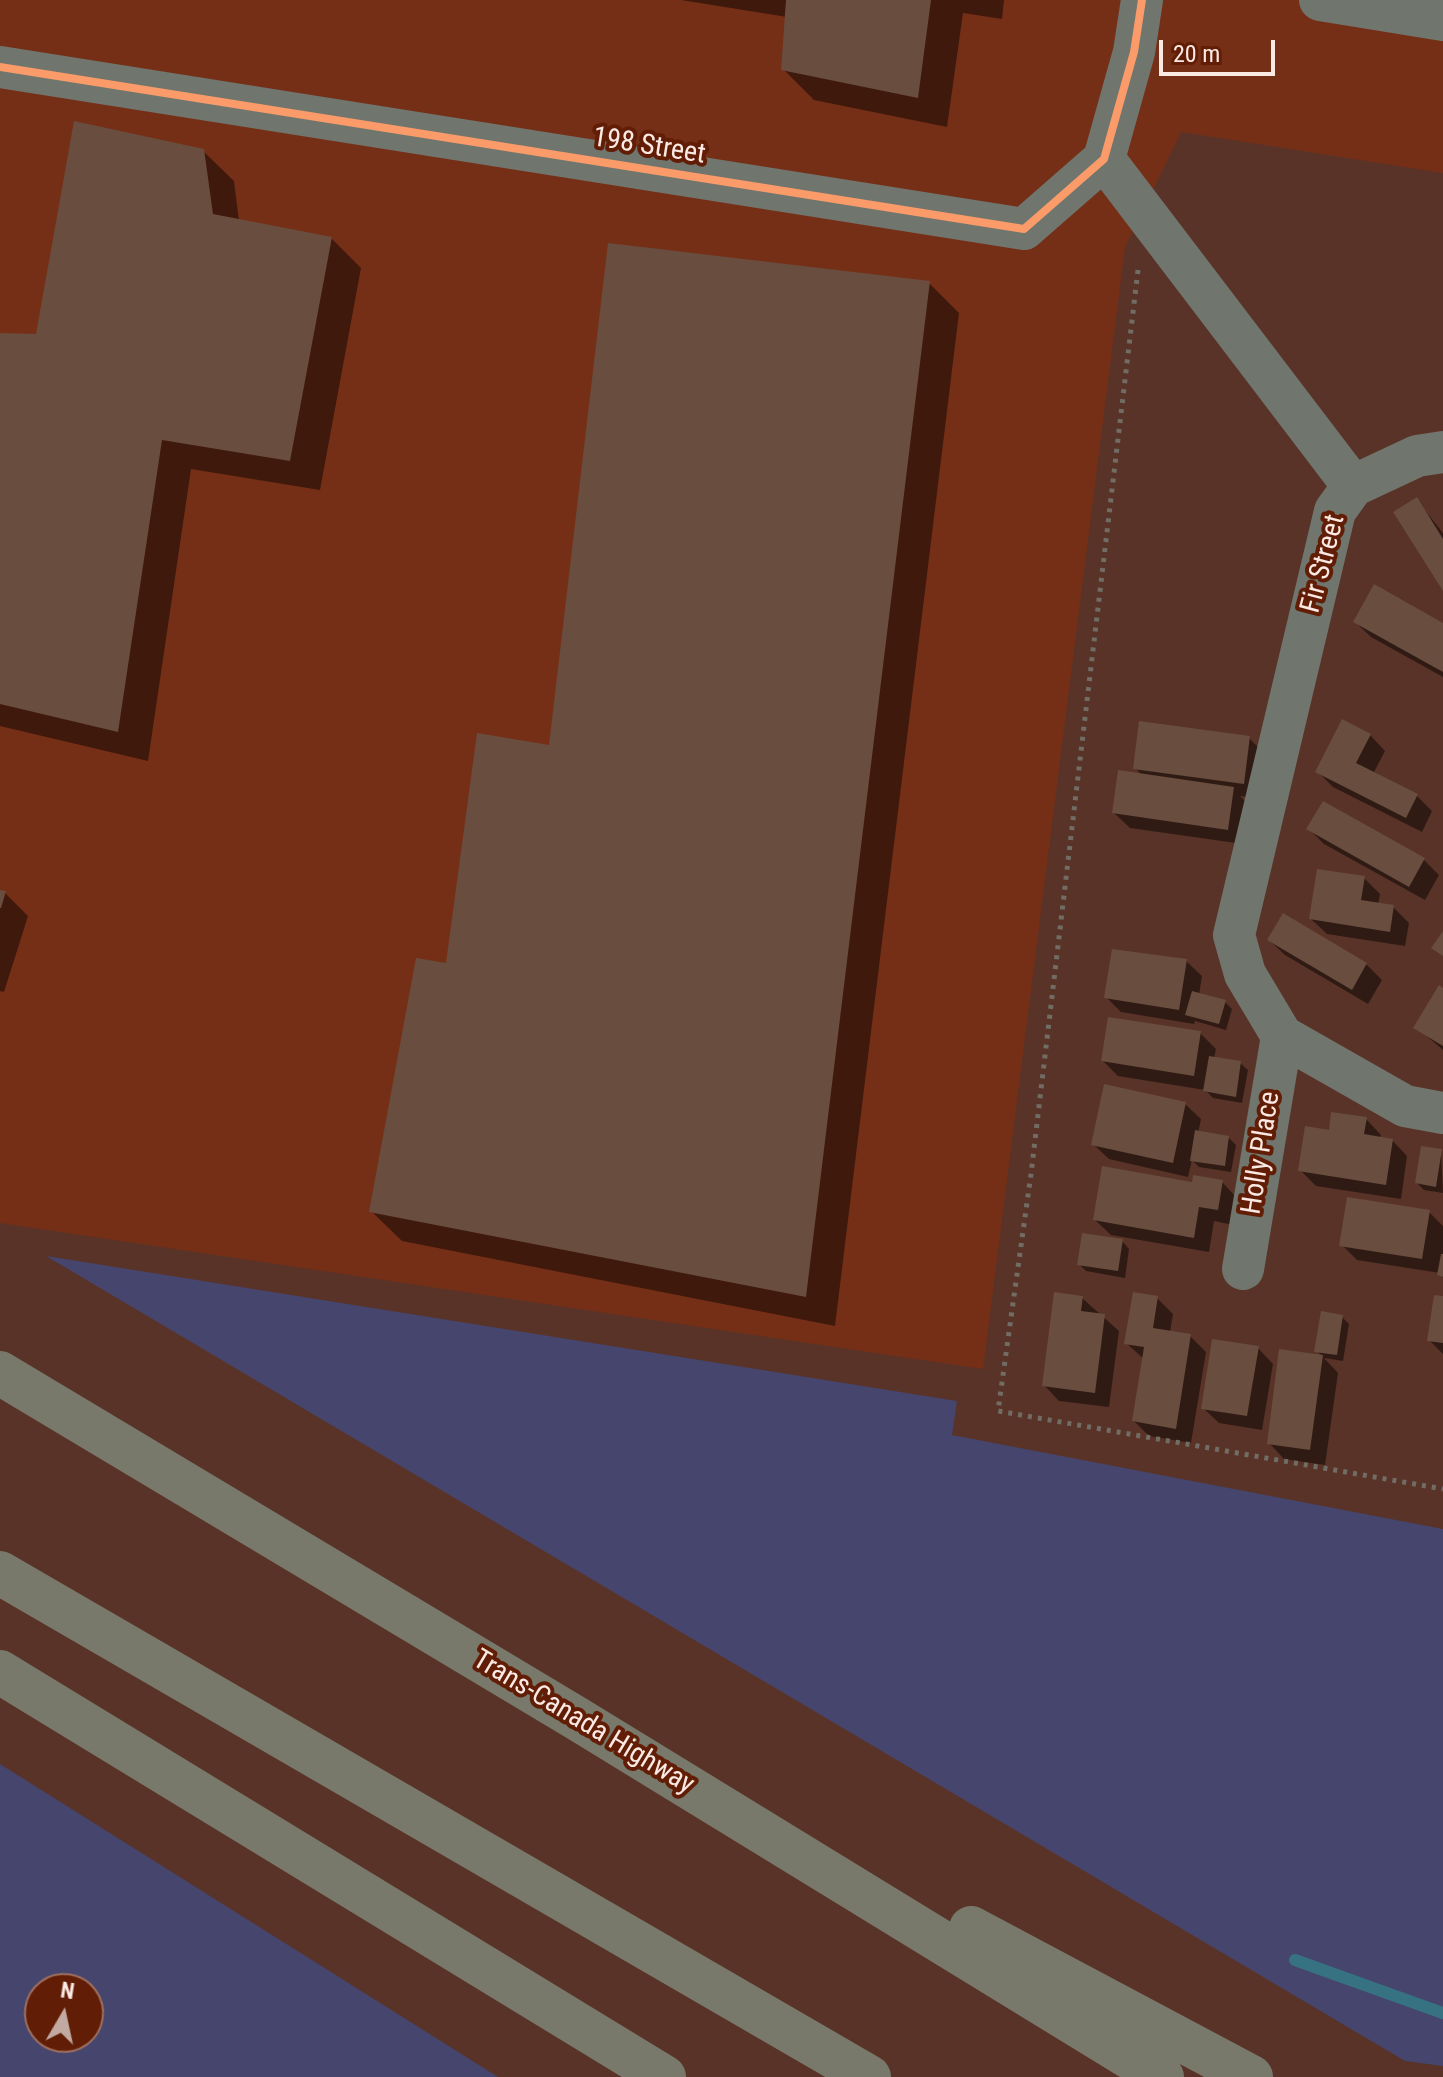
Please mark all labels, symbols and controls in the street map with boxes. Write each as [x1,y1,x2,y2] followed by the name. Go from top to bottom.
[1163,24,1279,74] scale bar
[1173,40,1220,68] text: 20 m
[590,122,708,172] street label: 198 Street
[1295,511,1353,617] street label: Fir Street
[1236,1089,1288,1217] street label: Holly Place
[466,1644,700,1802] street label: Trans-Canada Highway
[24,1973,104,2053] north arrow
[59,1977,76,2004] text: N

